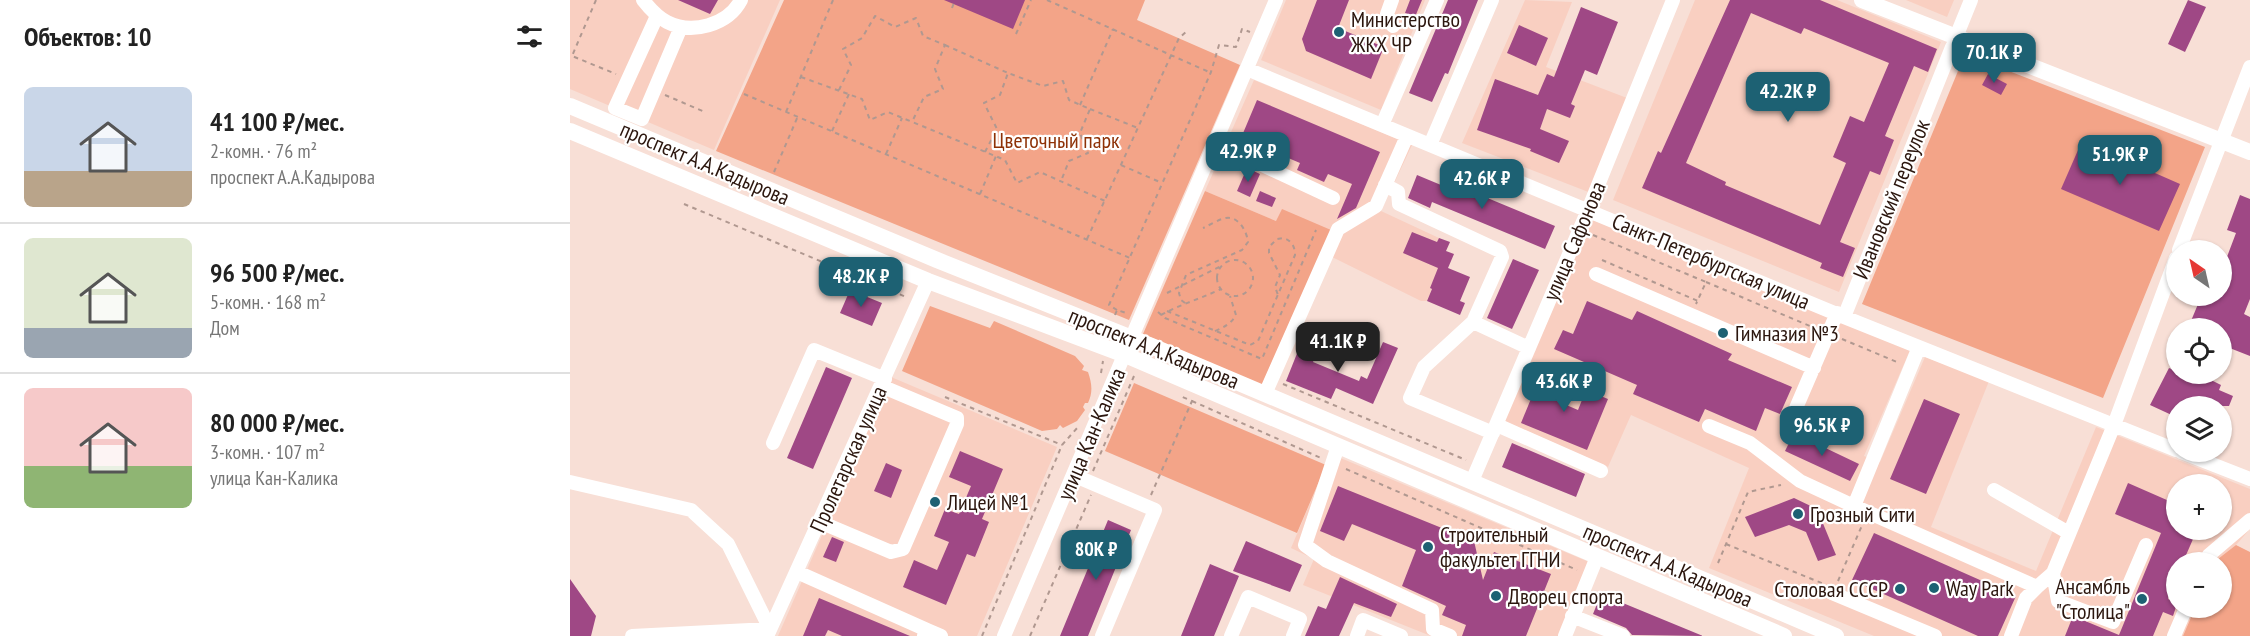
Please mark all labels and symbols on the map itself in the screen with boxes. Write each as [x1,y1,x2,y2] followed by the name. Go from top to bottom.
[1350,5,1460,58] place label: Министерство ЖКХ ЧР
[1332,25,1346,39] marker: Министерство ЖКХ ЧР
[1939,33,2049,84] pin: 70.1K ₽
[1733,72,1843,123] pin: 42.2K ₽
[616,115,794,211] street label: проспект А.А.Кадырова
[1846,115,1936,283] street label: Ивановский переулок
[992,126,1120,154] park label: Цветочный парк
[1193,132,1303,183] pin: 42.9K ₽
[2065,135,2175,186] pin: 51.9K ₽
[1427,159,1537,210] pin: 42.6K ₽
[1536,177,1612,305] street label: улица Сафонова
[1608,207,1814,315] street label: Санкт-Петербургская улица
[2166,240,2232,306] north arrow
[806,257,916,308] pin: 48.2K ₽
[1065,301,1243,395] street label: проспект А.А.Кадырова
[1735,319,1839,347] place label: Гимназия №3
[1283,322,1393,373] pin: 41.1K ₽
[1716,326,1730,340] marker: Гимназия №3
[1509,362,1619,413] pin: 43.6K ₽
[1051,364,1131,504] street label: улица Кан-Калика
[803,381,893,537] street label: Пролетарская улица
[1767,406,1877,457] pin: 96.5K ₽
[946,488,1029,516] place label: Лицей №1
[928,495,942,509] marker: Лицей №1
[1810,500,1915,528] place label: Грозный Сити
[1791,507,1805,521] marker: Грозный Сити
[1579,517,1757,613] street label: проспект А.А.Кадырова
[1440,520,1561,573] place label: Строительный факультет ГГНИ
[1054,530,1138,581] pin: 80K ₽
[1421,540,1435,554] marker: Строительный факультет ГГНИ
[2055,572,2130,625] place label: Ансамбль "Столица"
[1946,574,2014,602] place label: Way Park
[1774,575,1888,603] place label: Столовая СССР
[1927,581,1941,595] marker: Way Park
[1508,582,1623,610] place label: Дворец спорта
[1893,582,1907,596] marker: Столовая СССР
[1489,589,1503,603] marker: Дворец спорта
[2135,592,2149,606] marker: Ансамбль "Столица"

